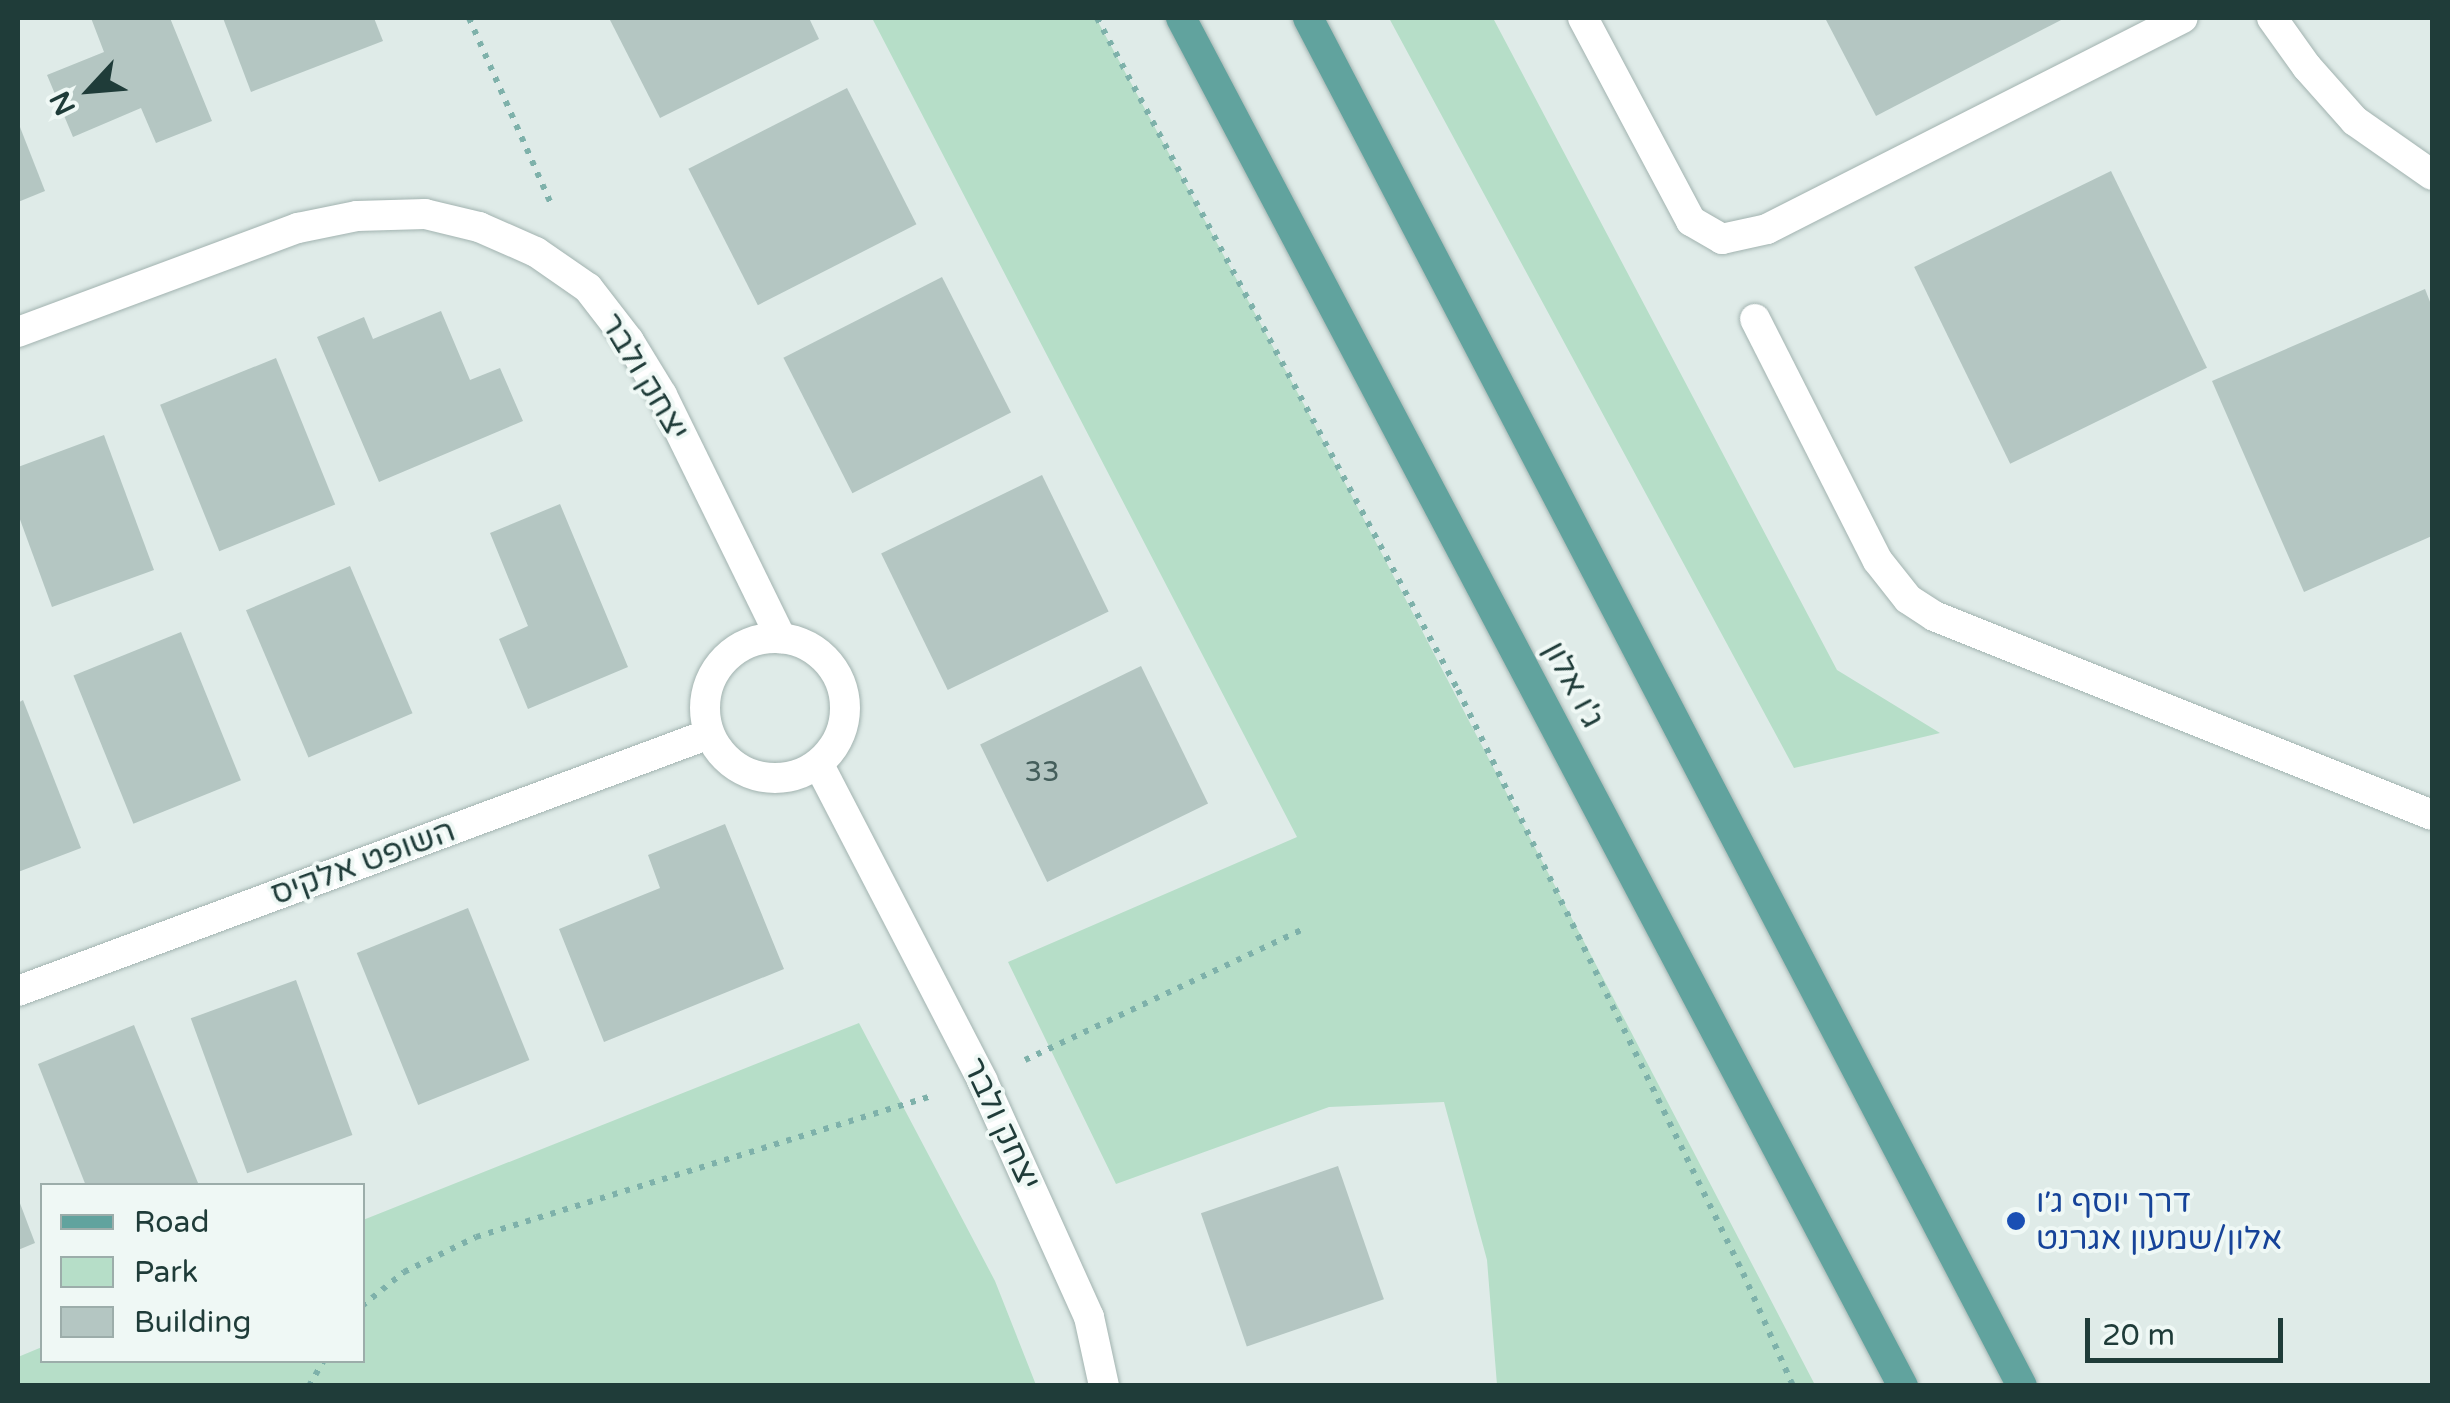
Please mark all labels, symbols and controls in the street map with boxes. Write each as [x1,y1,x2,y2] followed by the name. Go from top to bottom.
[40,40,140,140] north arrow
[43,86,83,121] text: N
[591,307,697,447] street label: יצחק ולבר
[1534,635,1612,735] street label: ג'ו אלון
[1024,755,1060,789] house number: 33
[266,812,460,914] street label: השופט אלקיס
[954,1052,1048,1196] street label: יצחק ולבר
[40,1183,365,1363] legend
[2036,1184,2282,1259] place label: דרך יוסף ג׳ו אלון/שמעון אגרנט
[134,1204,209,1241] text: Road
[2005,1210,2027,1232] marker: דרך יוסף ג׳ו אלון/שמעון אגרנט
[134,1254,198,1291] text: Park
[2090,1298,2288,1360] scale bar
[134,1304,251,1341] text: Building
[2102,1317,2175,1354] text: 20 m

